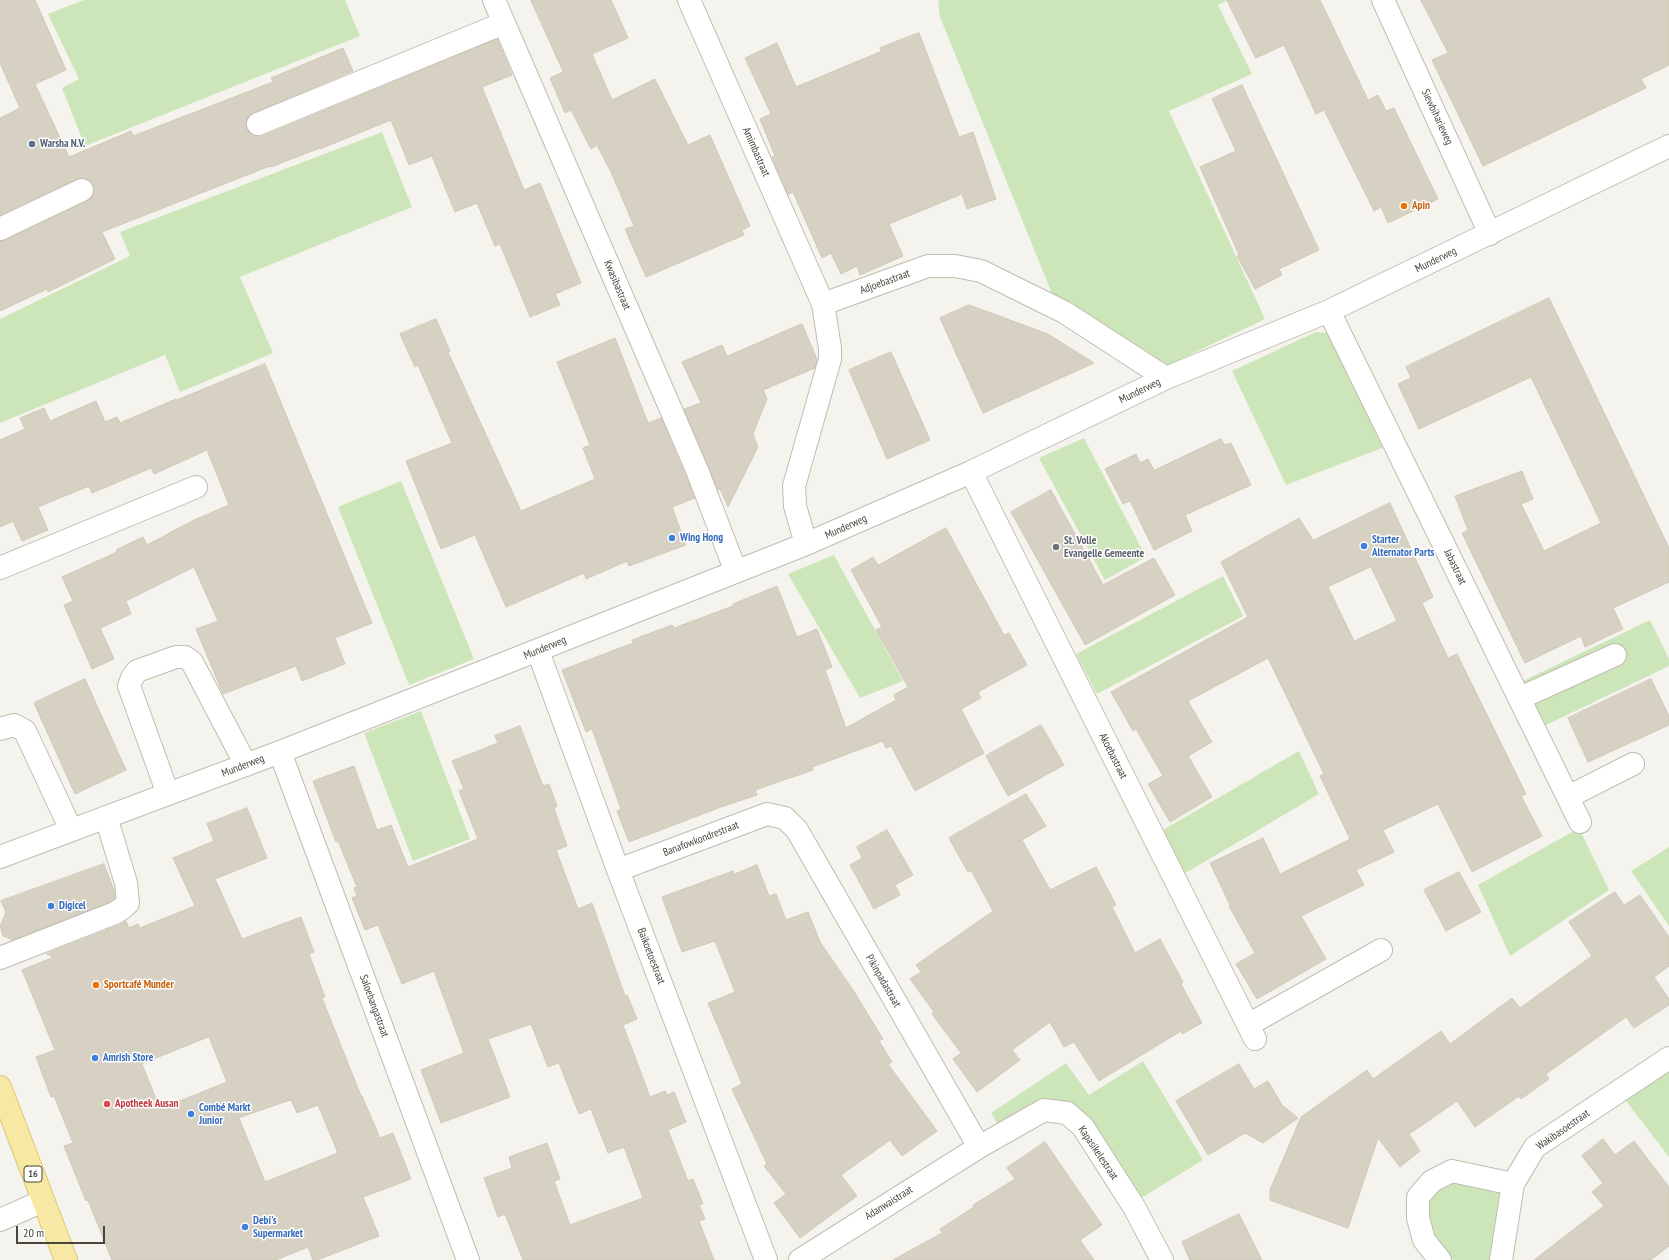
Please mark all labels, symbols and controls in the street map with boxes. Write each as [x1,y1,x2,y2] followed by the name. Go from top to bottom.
[1418,87,1456,147] street label: Siewbiharieweg
[739,125,773,179] street label: Amimbastraat
[40,137,85,151] place label: Warsha N.V.
[27,139,37,149] marker: Warsha N.V.
[1412,199,1430,213] place label: Apin
[1399,201,1409,211] marker: Apin
[1413,244,1459,276] street label: Munderweg
[601,258,633,312] street label: Kwasibastraat
[858,267,912,297] street label: Adjoebastraat
[1117,375,1163,407] street label: Munderweg
[823,512,869,542] street label: Munderweg
[680,531,723,545] place label: Wing Hong
[667,533,677,543] marker: Wing Hong
[1372,533,1434,559] place label: Starter Alternator Parts
[1064,534,1144,560] place label: St. Volle Evangelle Gemeente
[1359,541,1369,551] marker: Starter Alternator Parts
[1051,542,1061,552] marker: St. Volle Evangelle Gemeente
[1441,547,1469,587] street label: Jabastraat
[522,634,568,662] street label: Munderweg
[1096,731,1130,781] street label: Akoebastraat
[220,752,266,780] street label: Munderweg
[661,818,741,860] street label: Banafowkondrestraat
[59,899,86,913] place label: Digicel
[46,901,56,911] marker: Digicel
[634,926,668,986] street label: Baikoetoestraat
[863,952,903,1010] street label: Pikinpadastraat
[357,973,391,1039] street label: Saloebangastraat
[104,978,174,992] place label: Sportcafé Munder
[91,980,101,990] marker: Sportcafé Munder
[103,1051,153,1065] place label: Amrish Store
[90,1053,100,1063] marker: Amrish Store
[115,1097,178,1111] place label: Apotheek Ausan
[102,1099,112,1109] marker: Apotheek Ausan
[199,1101,251,1127] place label: Combé Markt Junior
[1534,1107,1592,1153] street label: Wakibasoestraat
[186,1109,196,1119] marker: Combé Markt Junior
[1075,1123,1121,1183] street label: Kapasikelestraat
[24,1166,42,1182] road number: 16
[863,1183,915,1223] street label: Adanwaistraat
[253,1214,303,1240] place label: Debi's Supermarket
[18,1218,107,1244] scale bar
[240,1222,250,1232] marker: Debi's Supermarket
[23,1225,44,1240] text: 20 m

